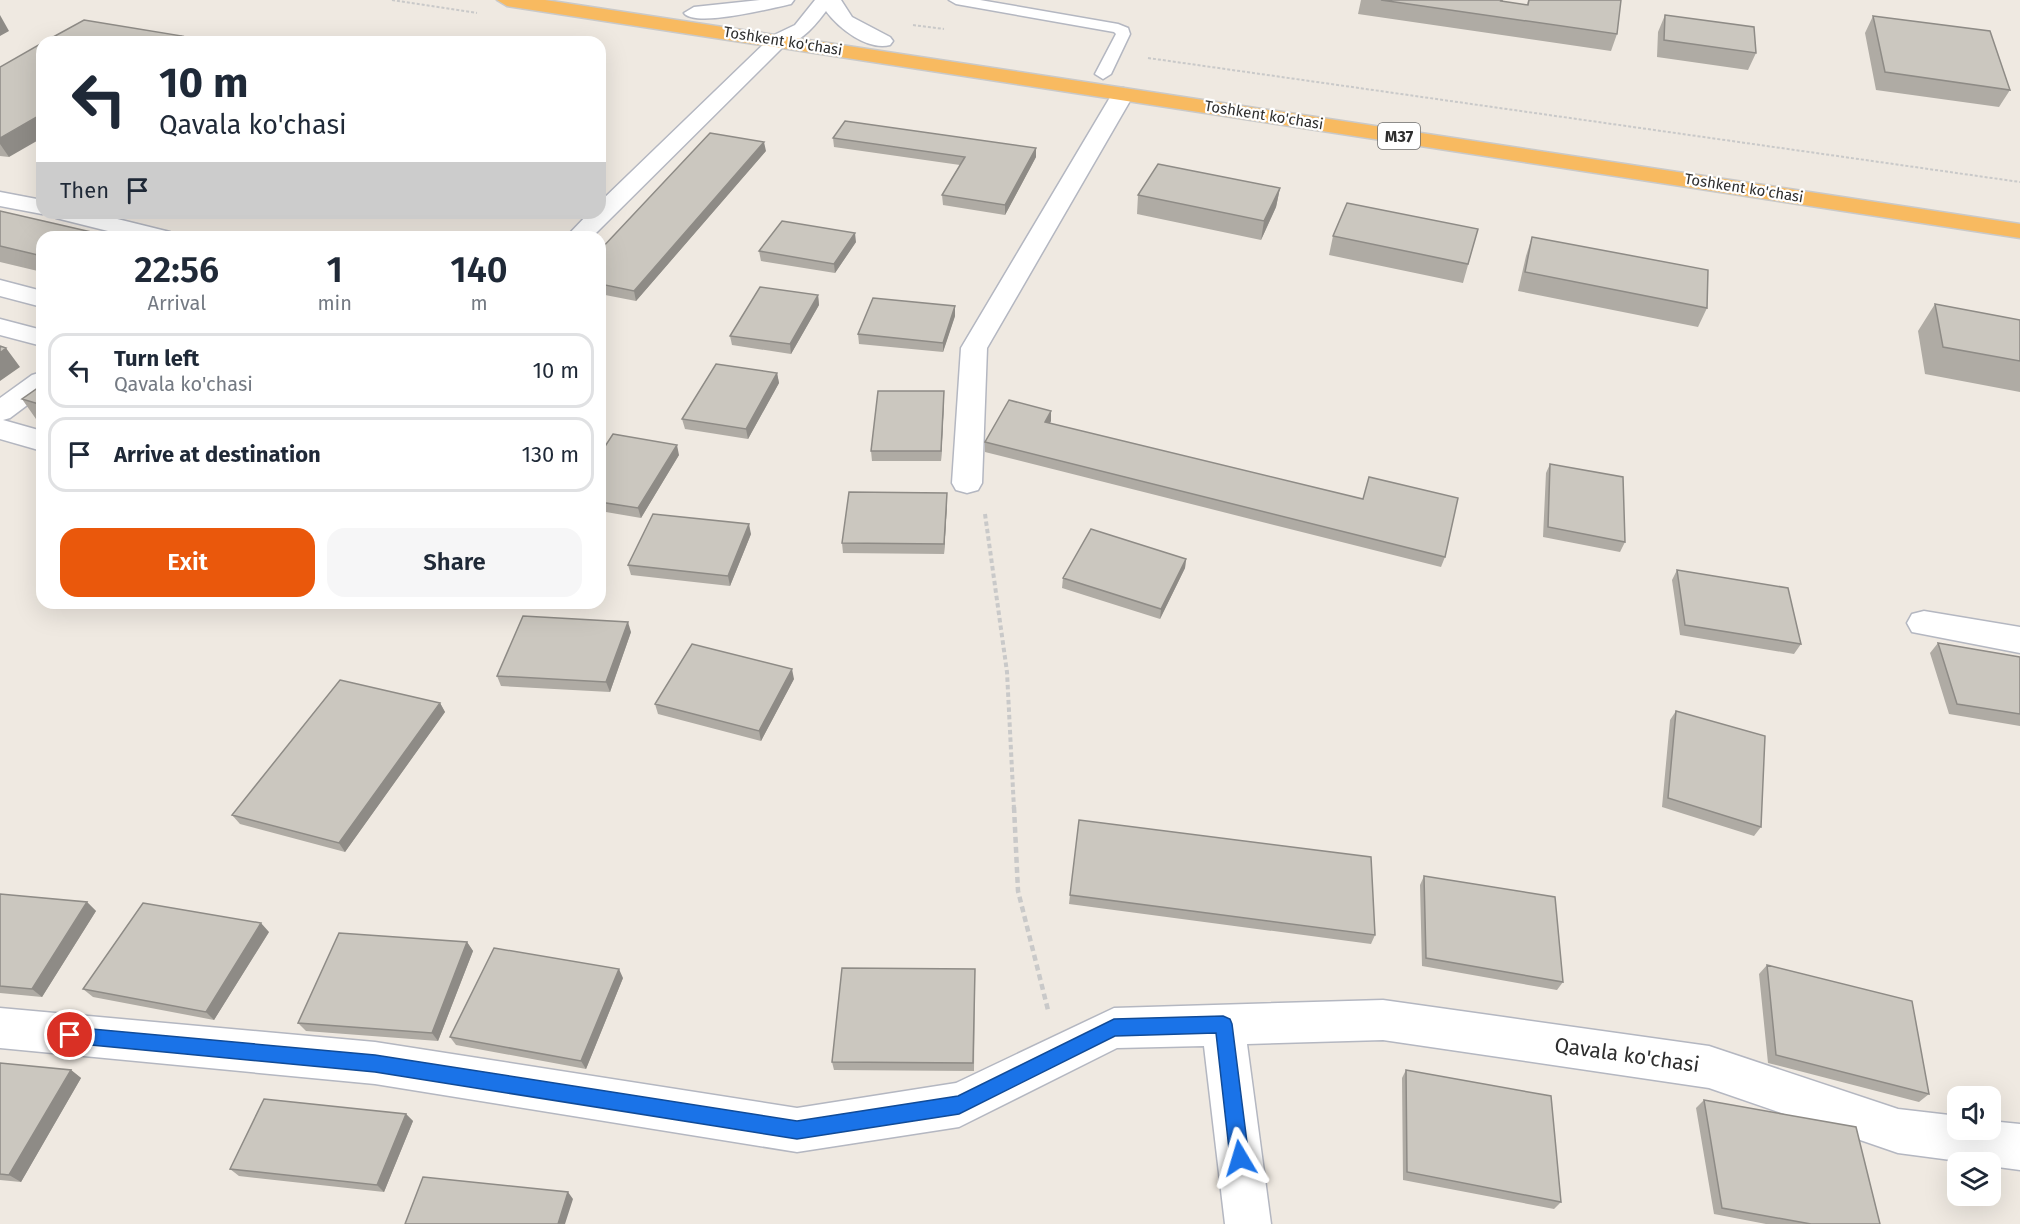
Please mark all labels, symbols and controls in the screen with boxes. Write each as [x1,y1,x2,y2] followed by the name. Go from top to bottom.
[722,23,844,59] street label: Toshkent ko'chasi
[159,58,249,108] text: 10 m
[60,60,138,138] icon: left
[1203,97,1325,133] street label: Toshkent ko'chasi
[159,109,347,141] text: Qavala ko'chasi
[1378,123,1420,149] road number: M37
[1683,170,1805,206] street label: Toshkent ko'chasi
[121,174,154,207] icon: arrive
[60,177,109,204] text: Then
[134,248,219,292] text: 22:56
[327,248,343,292] text: 1
[450,248,508,292] text: 140
[147,291,206,315] text: Arrival
[317,291,352,315] text: min
[470,291,488,315] text: m
[114,345,199,372] text: Turn left
[63,354,96,387] icon: left
[533,357,579,384] text: 10 m
[114,372,253,396] text: Qavala ko'chasi
[63,438,96,471] icon: arrive
[114,441,321,468] text: Arrive at destination
[522,441,579,468] text: 130 m
[60,528,315,597] button: Exit
[327,528,582,597] button: Share
[44,1009,95,1060] pin
[53,1018,86,1051] icon: arrive
[1553,1032,1701,1078] street label: Qavala ko'chasi
[1947,1086,2001,1206] map controls
[1947,1086,2001,1140] button: sound
[1208,1126,1272,1190] position arrow
[1947,1152,2001,1206] button: layers

